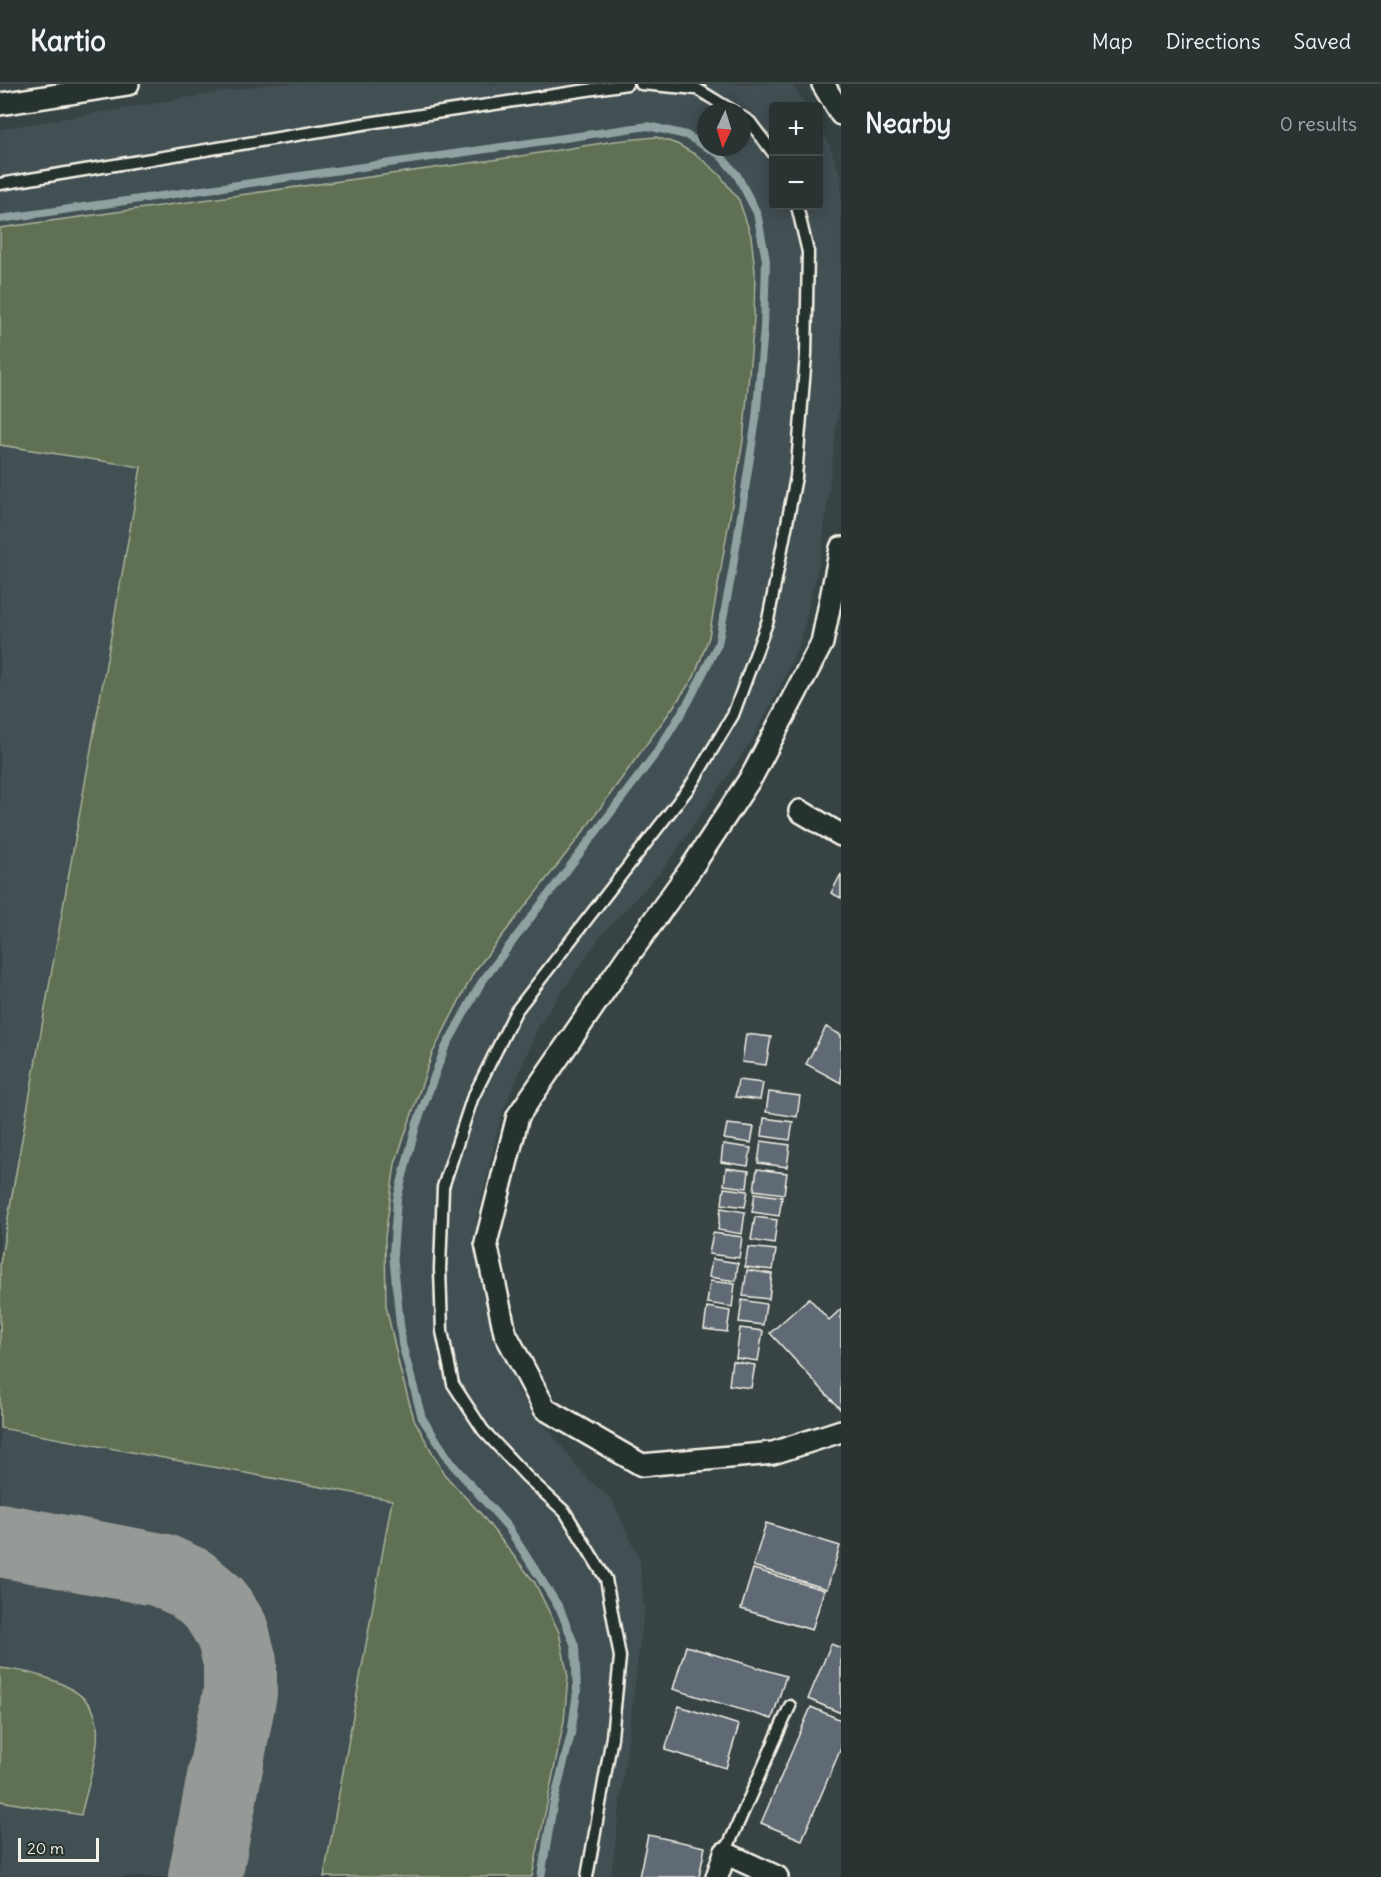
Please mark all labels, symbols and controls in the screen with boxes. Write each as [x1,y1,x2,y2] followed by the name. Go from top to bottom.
[30,23,106,59] text: Kartio
[1092,28,1133,55] text: Map
[1166,28,1260,55] text: Directions
[1293,28,1351,55] text: Saved
[697,102,751,156] north arrow
[769,102,823,210] map controls
[769,102,823,156] button: +
[865,107,951,140] text: Nearby
[1280,111,1357,136] text: 0 results
[769,156,823,210] button: −
[18,1835,99,1862] scale bar
[27,1838,64,1858] text: 20 m

